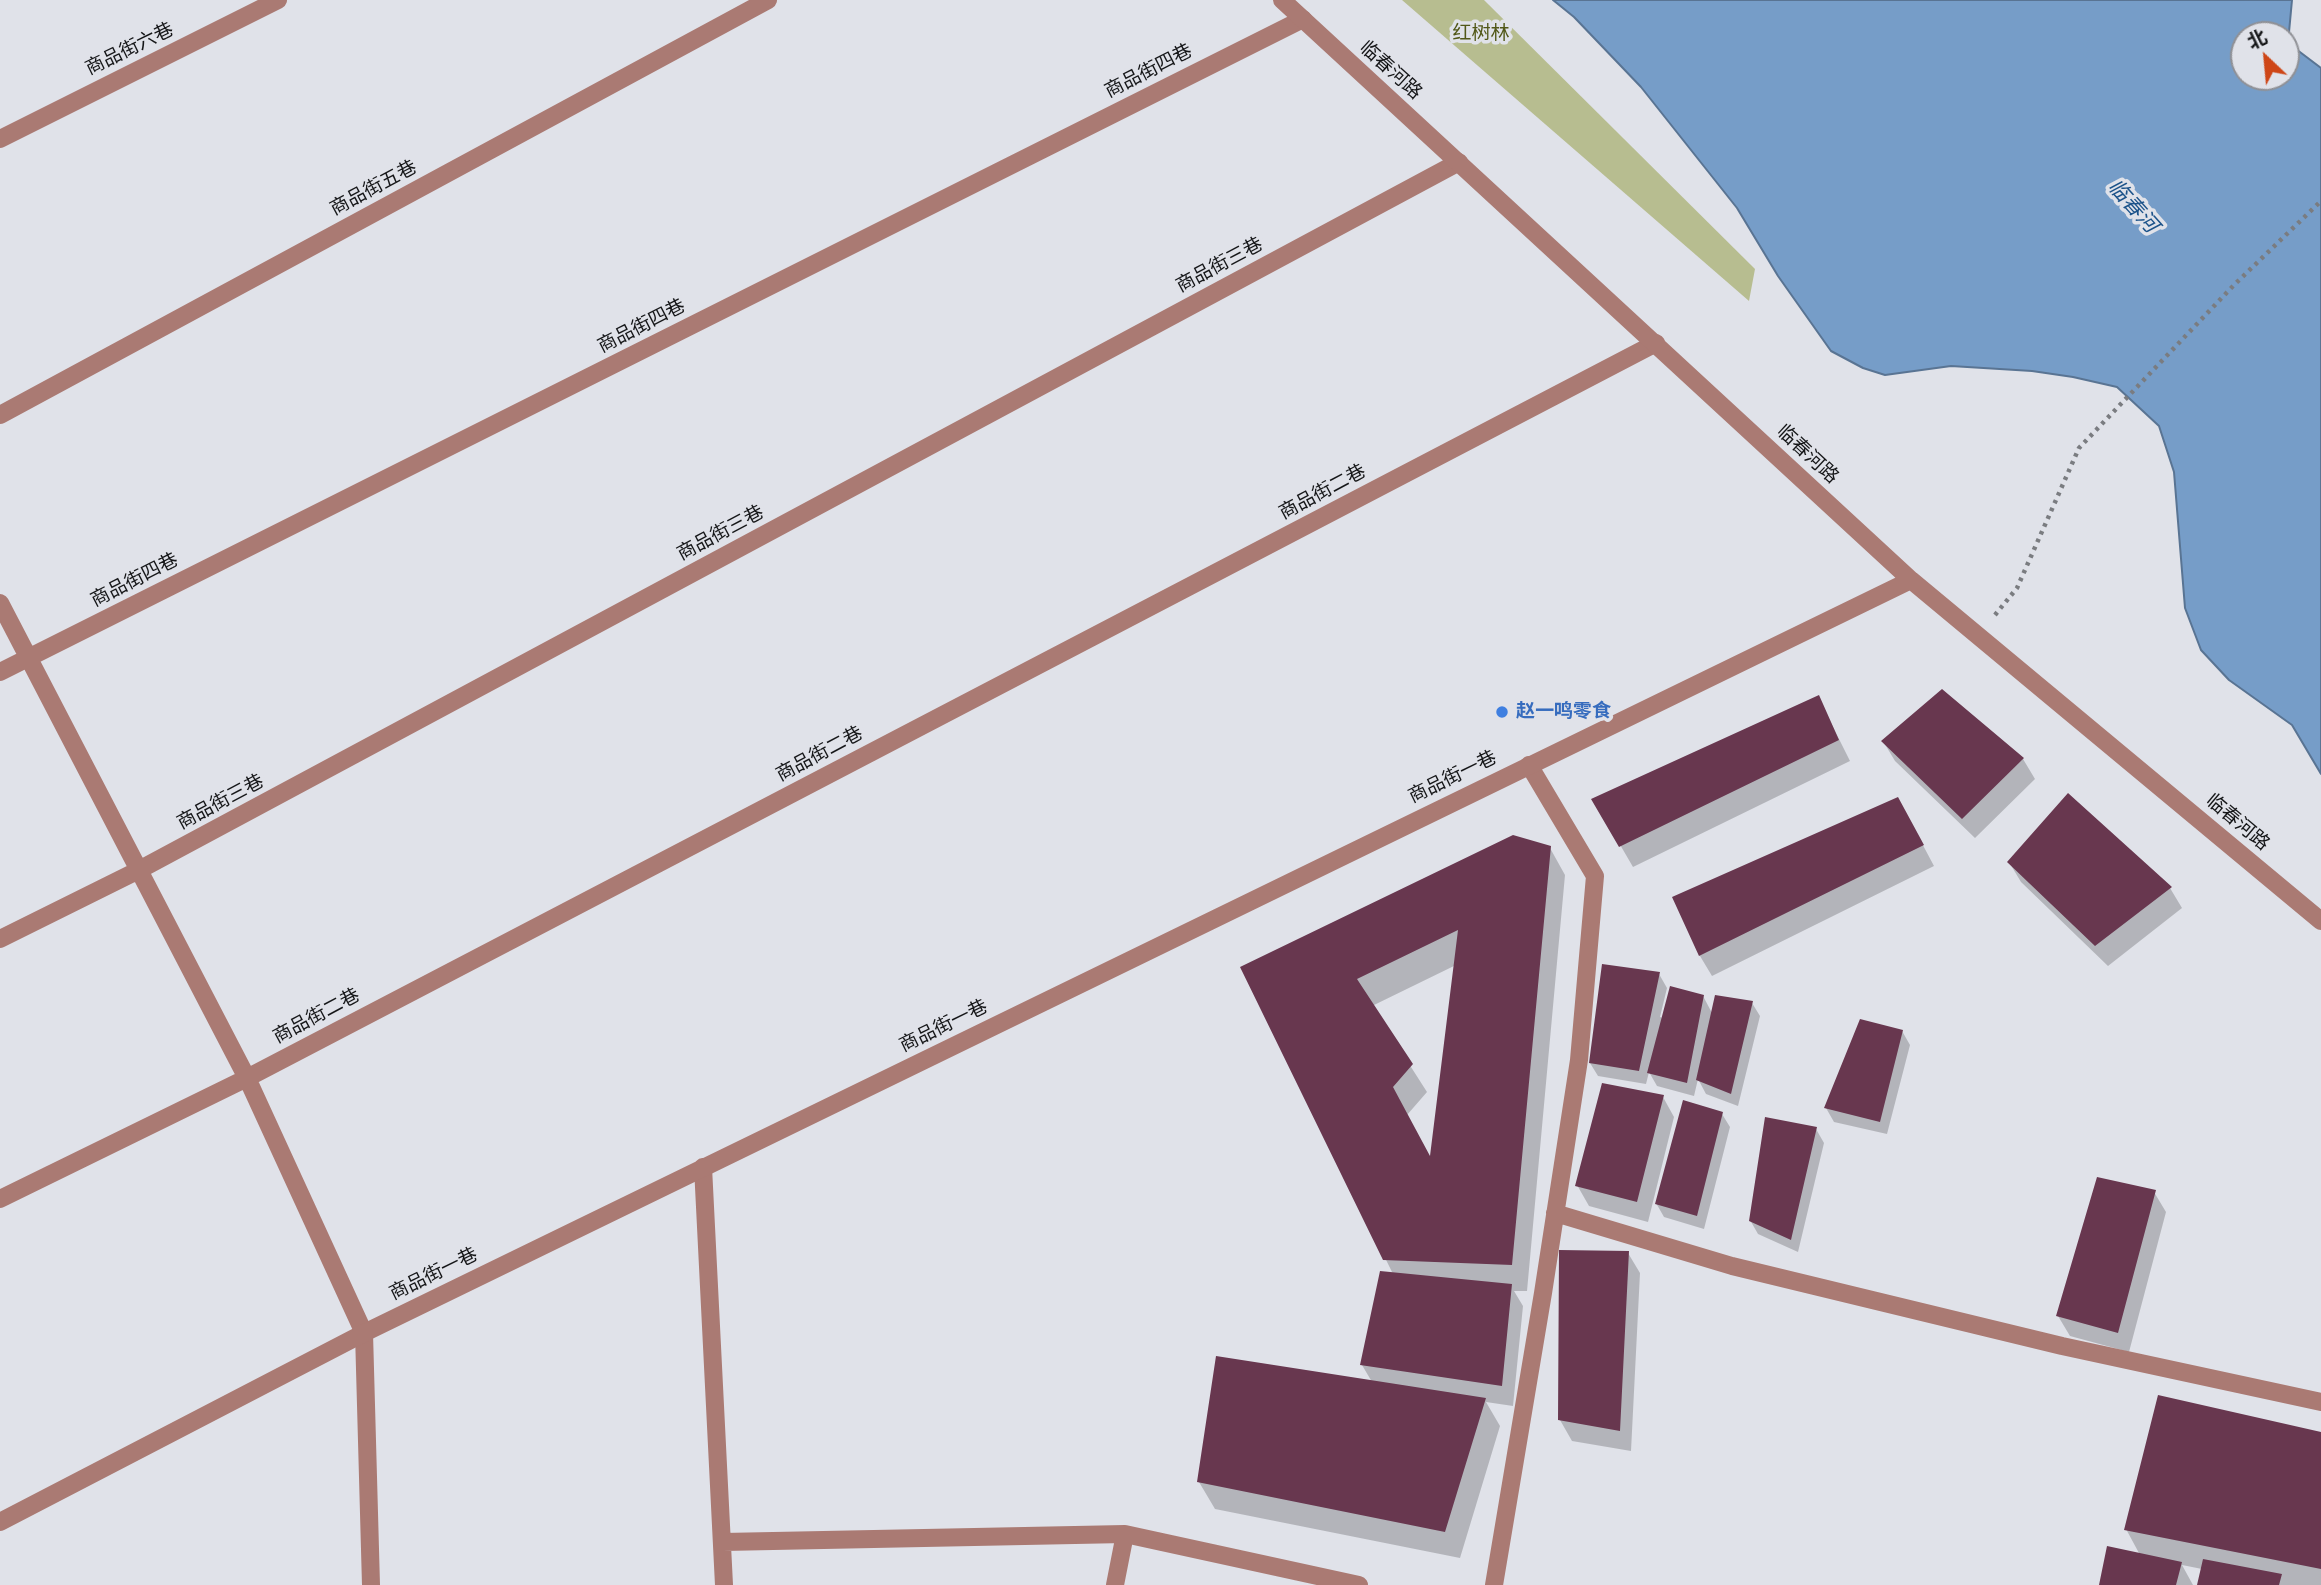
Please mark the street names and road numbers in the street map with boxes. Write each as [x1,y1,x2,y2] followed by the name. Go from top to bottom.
[82,19,178,81] street label: 商品街六巷
[1354,37,1426,105] street label: 临春河路
[1102,40,1196,104] street label: 商品街四巷
[327,157,421,221] street label: 商品街五巷
[1173,234,1267,298] street label: 商品街三巷
[595,295,689,359] street label: 商品街四巷
[1771,421,1843,489] street label: 临春河路
[1276,461,1370,525] street label: 商品街二巷
[674,502,768,566] street label: 商品街三巷
[88,549,182,613] street label: 商品街四巷
[773,723,867,787] street label: 商品街二巷
[1405,747,1501,809] street label: 商品街一巷
[174,771,268,835] street label: 商品街三巷
[2201,790,2273,856] street label: 临春河路
[270,985,364,1049] street label: 商品街二巷
[896,996,992,1058] street label: 商品街一巷
[386,1244,482,1306] street label: 商品街一巷

